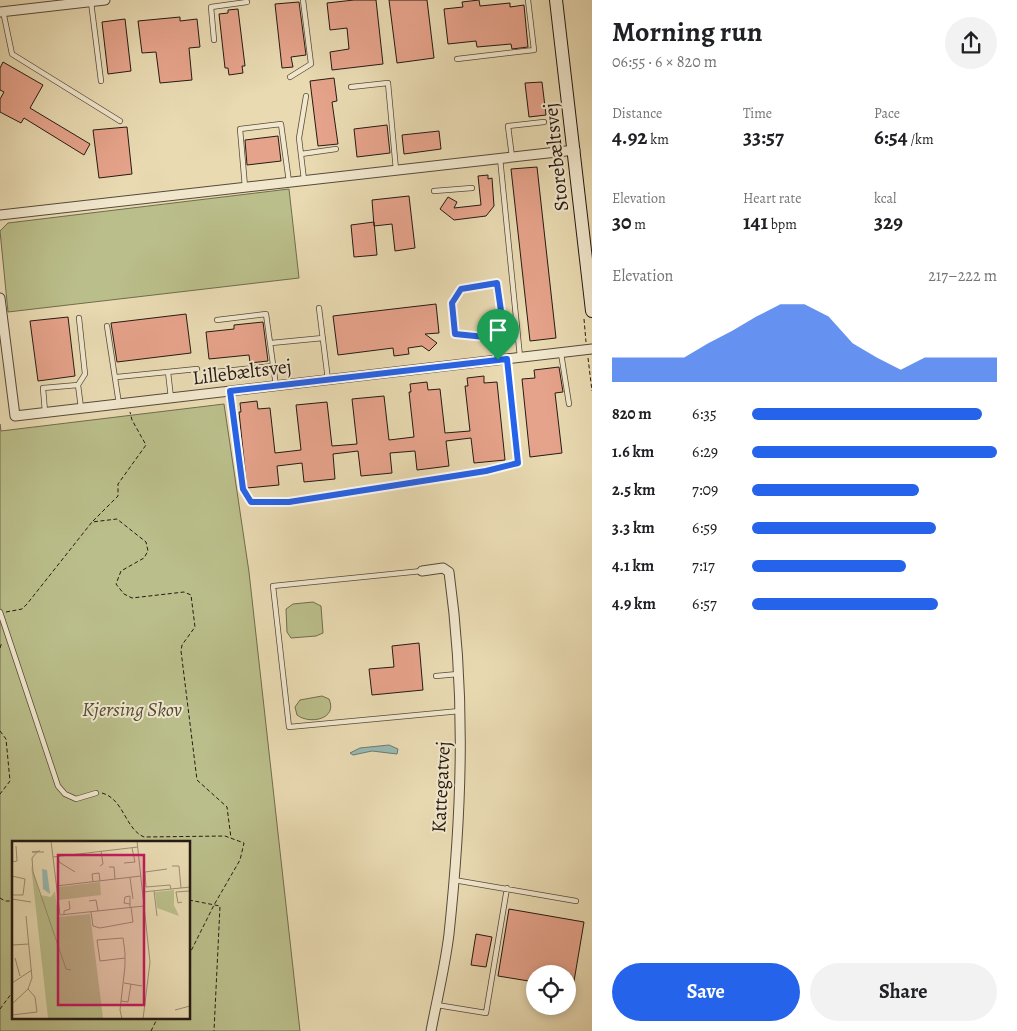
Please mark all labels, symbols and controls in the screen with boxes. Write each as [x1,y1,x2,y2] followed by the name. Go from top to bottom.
[612,13,762,51] text: Morning run
[945,17,997,69] button: share
[612,51,717,73] text: 06:55 · 6 × 820 m
[537,101,575,213] street label: Storebæltsvej
[612,104,662,123] text: Distance
[743,104,772,123] text: Time
[874,104,900,123] text: Pace
[612,123,648,151] text: 4.92
[743,123,784,151] text: 33:57
[874,123,908,151] text: 6:54
[648,130,669,149] text: km
[908,130,934,149] text: /km
[612,189,666,208] text: Elevation
[743,189,801,208] text: Heart rate
[874,189,896,208] text: kcal
[612,208,632,236] text: 30
[743,208,768,236] text: 141
[874,208,903,236] text: 329
[632,215,646,234] text: m
[768,215,797,234] text: bpm
[612,265,673,287] text: Elevation
[928,265,997,287] text: 217–222 m
[477,309,519,360] pin
[484,316,512,344] icon: arrive
[191,353,293,391] street label: Lillebæltsvej
[612,403,652,425] text: 820 m
[692,403,717,425] text: 6:35
[612,441,654,463] text: 1.6 km
[692,441,718,463] text: 6:29
[612,479,655,501] text: 2.5 km
[692,479,718,501] text: 7:09
[612,517,655,539] text: 3.3 km
[692,517,717,539] text: 6:59
[612,555,654,577] text: 4.1 km
[692,555,715,577] text: 7:17
[612,593,656,615] text: 4.9 km
[692,593,717,615] text: 6:57
[82,696,183,723] park label: Kjersing Skov
[425,740,457,834] street label: Kattegatvej
[12,841,190,1018] inset map
[612,963,800,1021] button: Save
[810,963,997,1021] button: Share
[526,965,576,1015] map controls
[526,965,576,1015] button: locate

